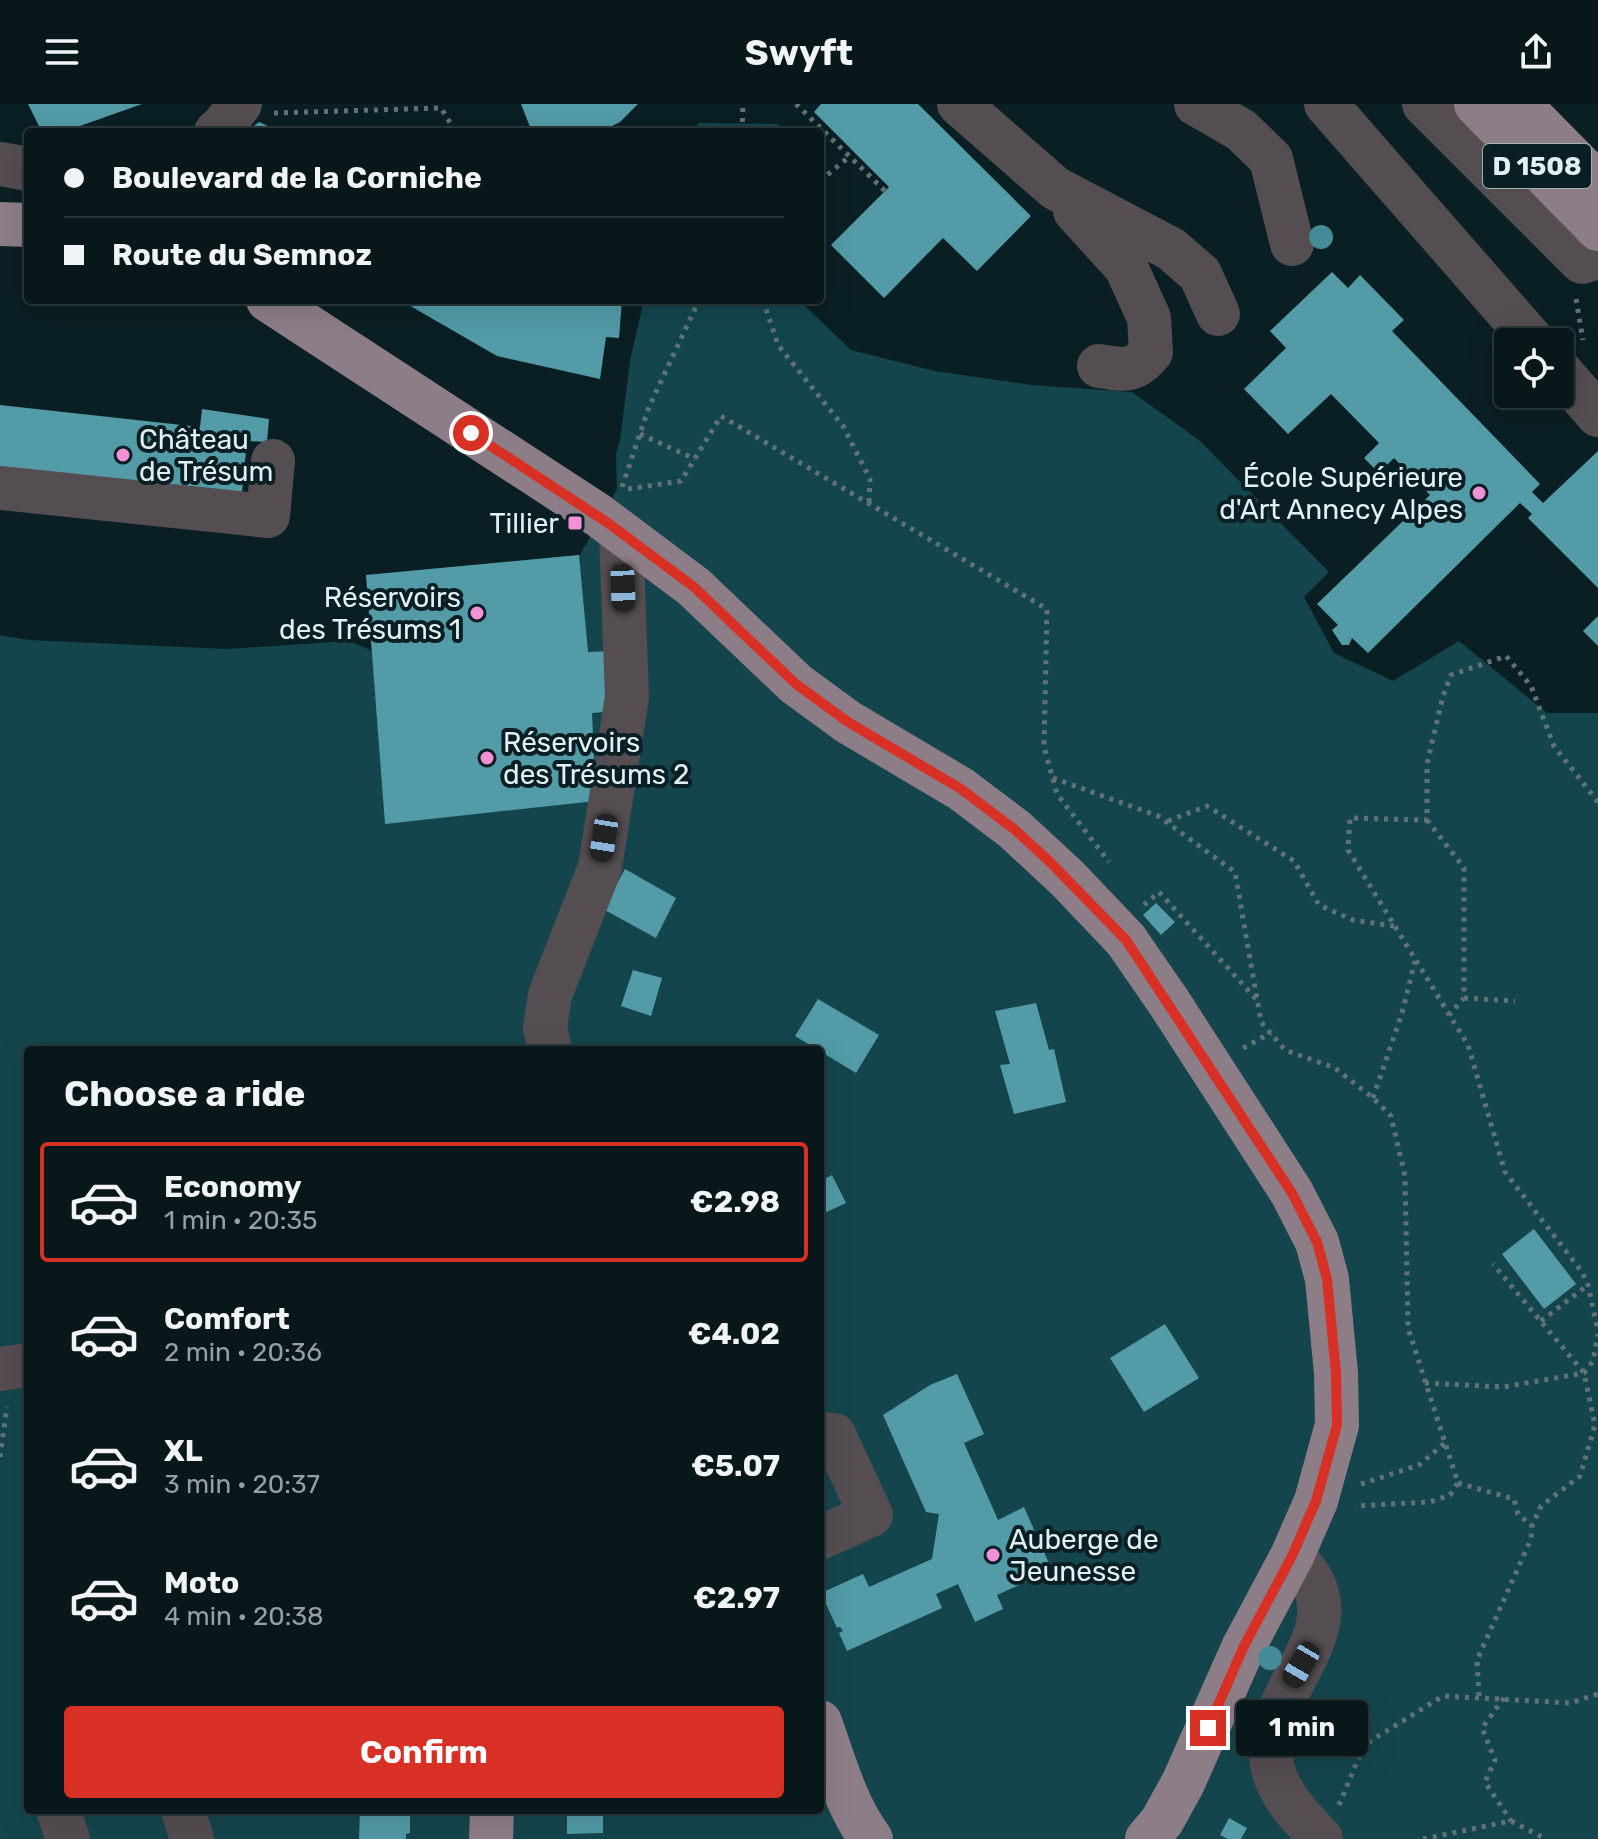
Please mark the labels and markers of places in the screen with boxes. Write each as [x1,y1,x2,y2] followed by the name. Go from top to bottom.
[139,423,274,488] place label: Château de Trésum
[114,446,132,464] marker: Château de Trésum
[1219,461,1463,526] place label: École Supérieure d'Art Annecy Alpes
[1470,484,1488,502] marker: École Supérieure d'Art Annecy Alpes
[489,507,559,540] place label: Tillier
[566,514,584,532] marker: Tillier
[279,581,461,646] place label: Réservoirs des Trésums 1
[468,604,486,622] marker: Réservoirs des Trésums 1
[503,726,689,791] place label: Réservoirs des Trésums 2
[478,749,496,767] marker: Réservoirs des Trésums 2
[1009,1523,1159,1588] place label: Auberge de Jeunesse
[984,1546,1002,1564] marker: Auberge de Jeunesse

